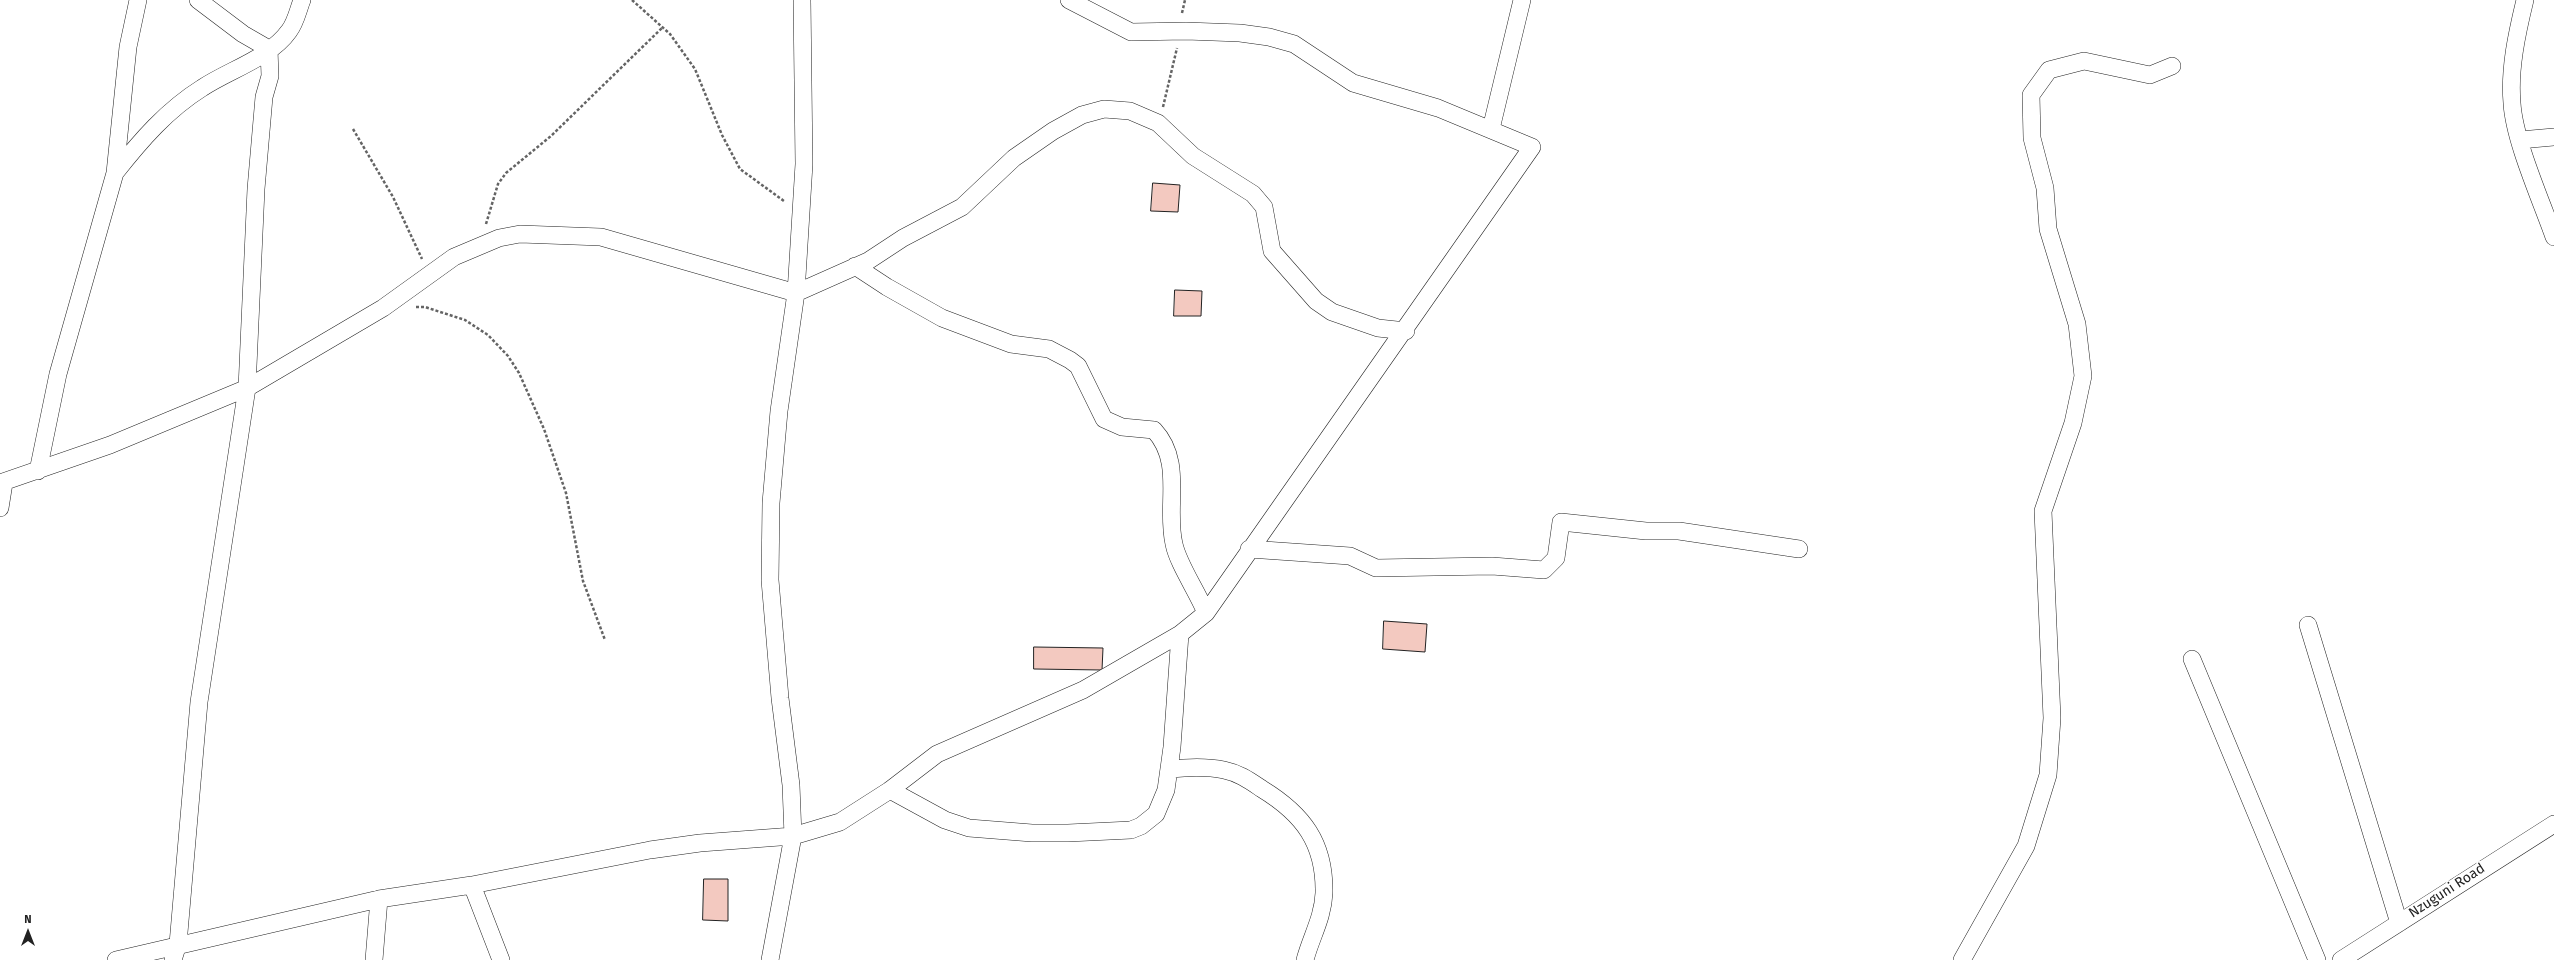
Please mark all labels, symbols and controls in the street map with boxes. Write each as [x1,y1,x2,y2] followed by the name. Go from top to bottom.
[2406,860,2488,922] street label: Nzuguni Road
[8,912,48,952] north arrow
[24,913,32,926] text: N

